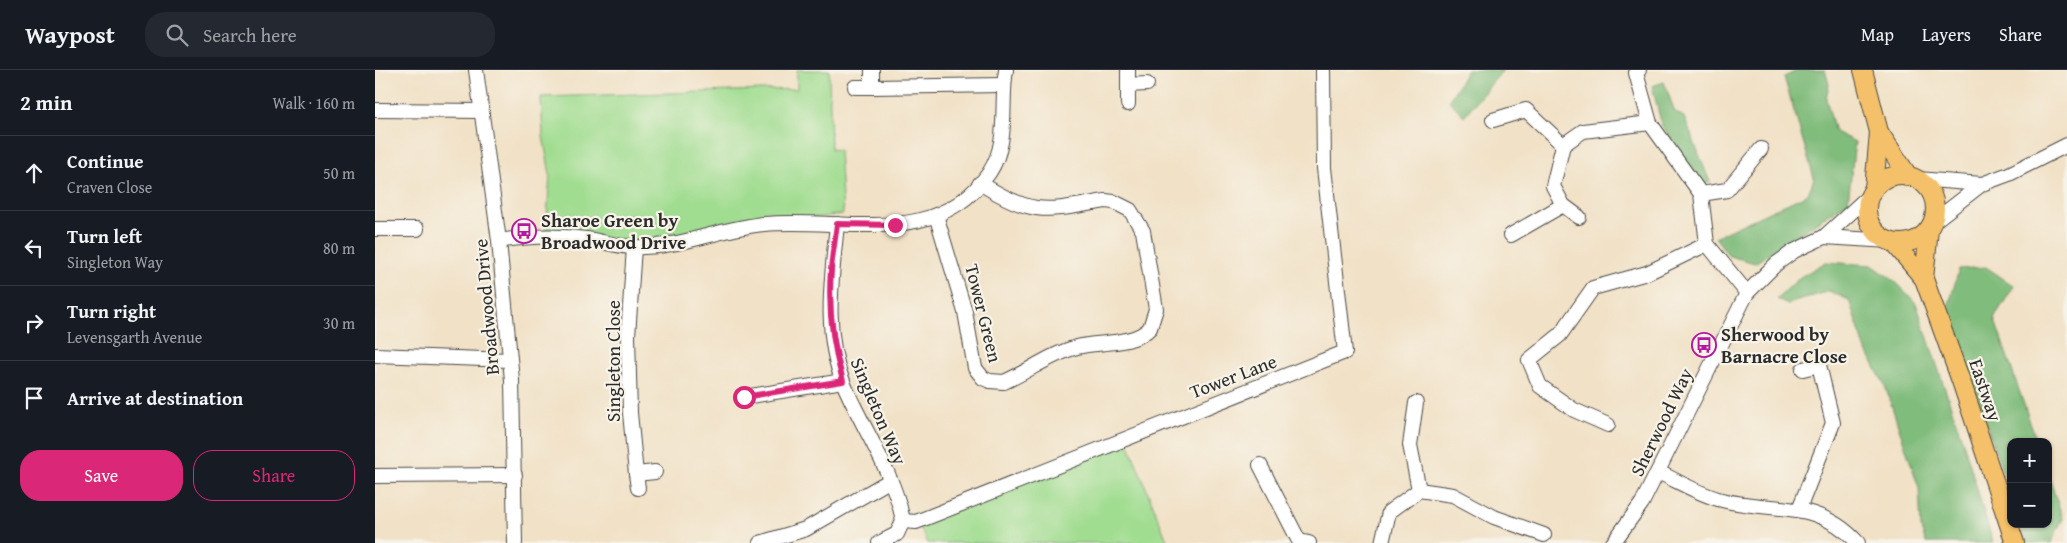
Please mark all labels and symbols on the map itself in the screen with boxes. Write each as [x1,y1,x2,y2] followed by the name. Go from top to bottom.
[541,206,686,256] place label: Sharoe Green by Broadwood Drive
[884,214,907,237] route end
[511,218,537,244] bus stop icon: Sharoe Green by Broadwood Drive
[466,238,506,376] street label: Broadwood Drive
[958,261,1010,366] street label: Tower Green
[599,300,627,422] street label: Singleton Close
[1721,320,1847,370] place label: Sherwood by Barnacre Close
[1691,332,1717,358] bus stop icon: Sherwood by Barnacre Close
[1185,347,1281,405] street label: Tower Lane
[844,353,914,469] street label: Singleton Way
[1962,355,2010,426] street label: Eastway
[1623,363,1700,481] street label: Sherwood Way
[733,386,756,409] route start

